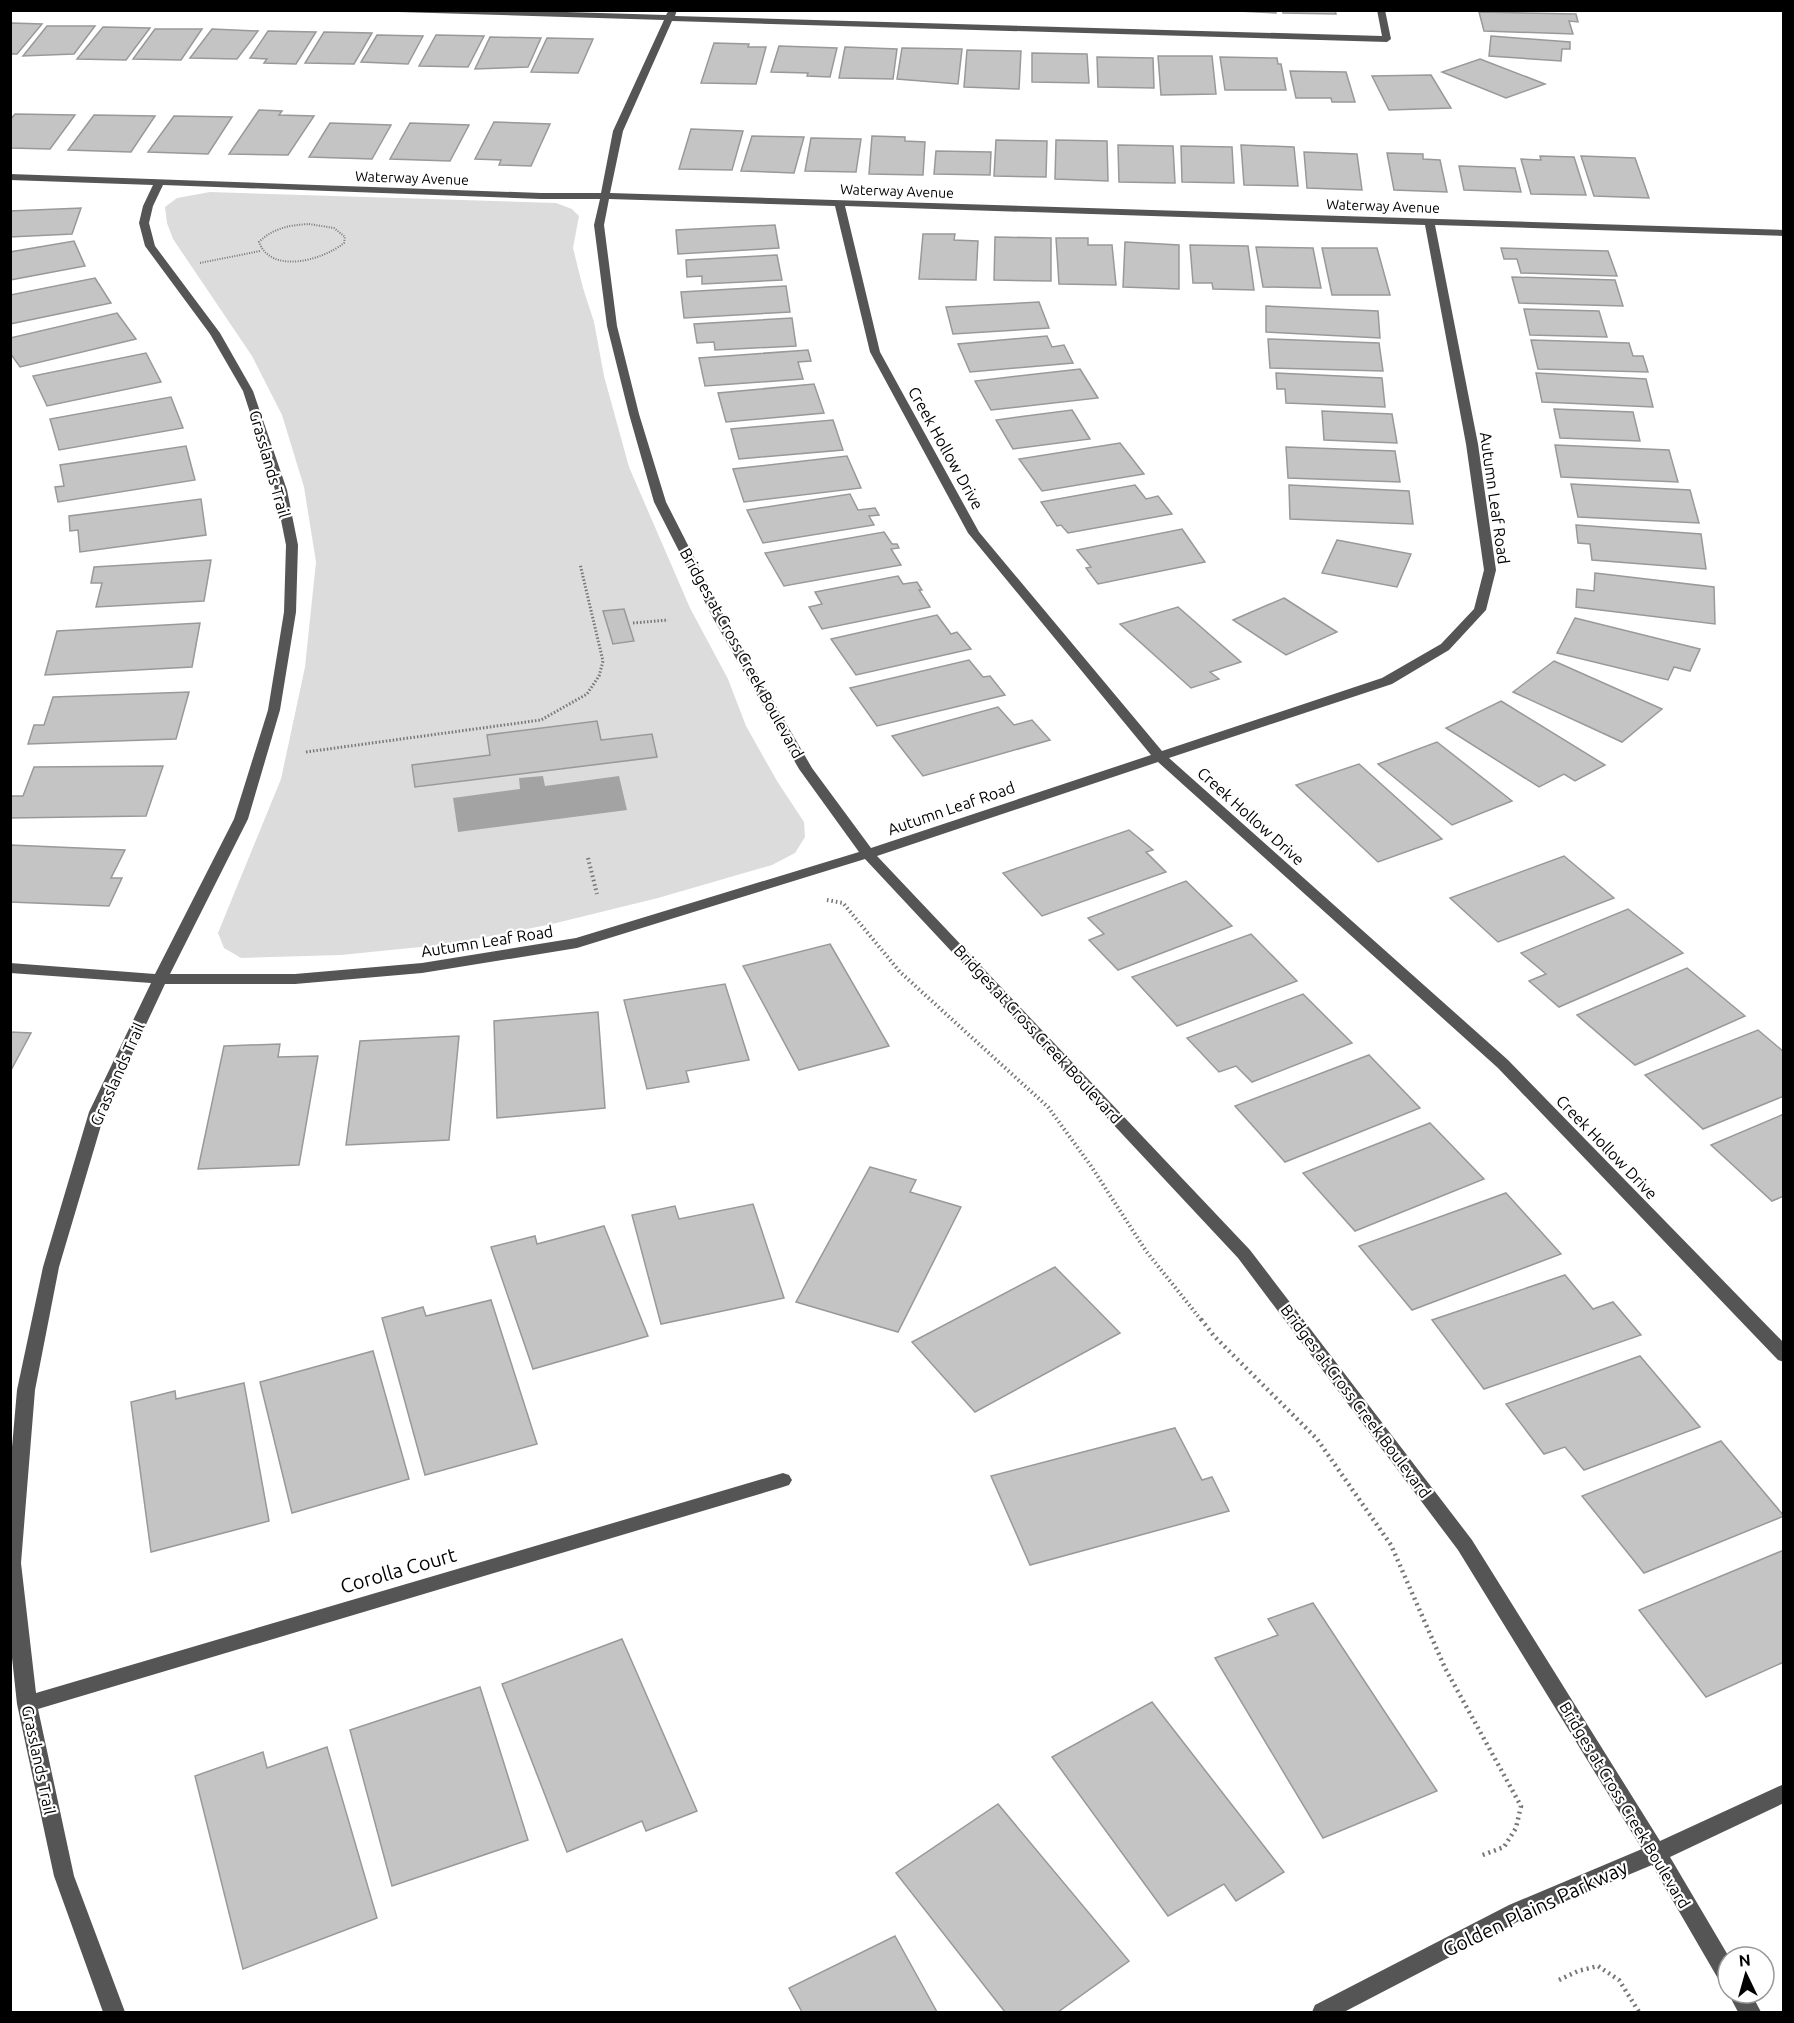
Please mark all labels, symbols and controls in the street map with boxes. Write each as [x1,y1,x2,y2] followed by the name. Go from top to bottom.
[355,168,469,188] street label: Waterway Avenue
[840,181,954,201] street label: Waterway Avenue
[1326,196,1440,216] street label: Waterway Avenue
[905,384,987,512] street label: Creek Hollow Drive
[246,408,294,520] street label: Grasslands Trail
[1477,431,1513,565] street label: Autumn Leaf Road
[677,545,807,761] street label: Bridges at Cross Creek Boulevard
[1194,763,1308,869] street label: Creek Hollow Drive
[885,778,1017,838] street label: Autumn Leaf Road
[420,922,554,960] street label: Autumn Leaf Road
[950,941,1126,1127] street label: Bridges at Cross Creek Boulevard
[86,1020,148,1128] street label: Grasslands Trail
[1553,1091,1661,1203] street label: Creek Hollow Drive
[1277,1301,1435,1501] street label: Bridges at Cross Creek Boulevard
[337,1542,459,1598] street label: Corolla Court
[1556,1699,1694,1911] street label: Bridges at Cross Creek Boulevard
[19,1704,59,1816] street label: Grasslands Trail
[1439,1855,1631,1961] street label: Golden Plains Parkway
[1716,1945,1776,2005] north arrow
[1738,1951,1751,1970] text: N

